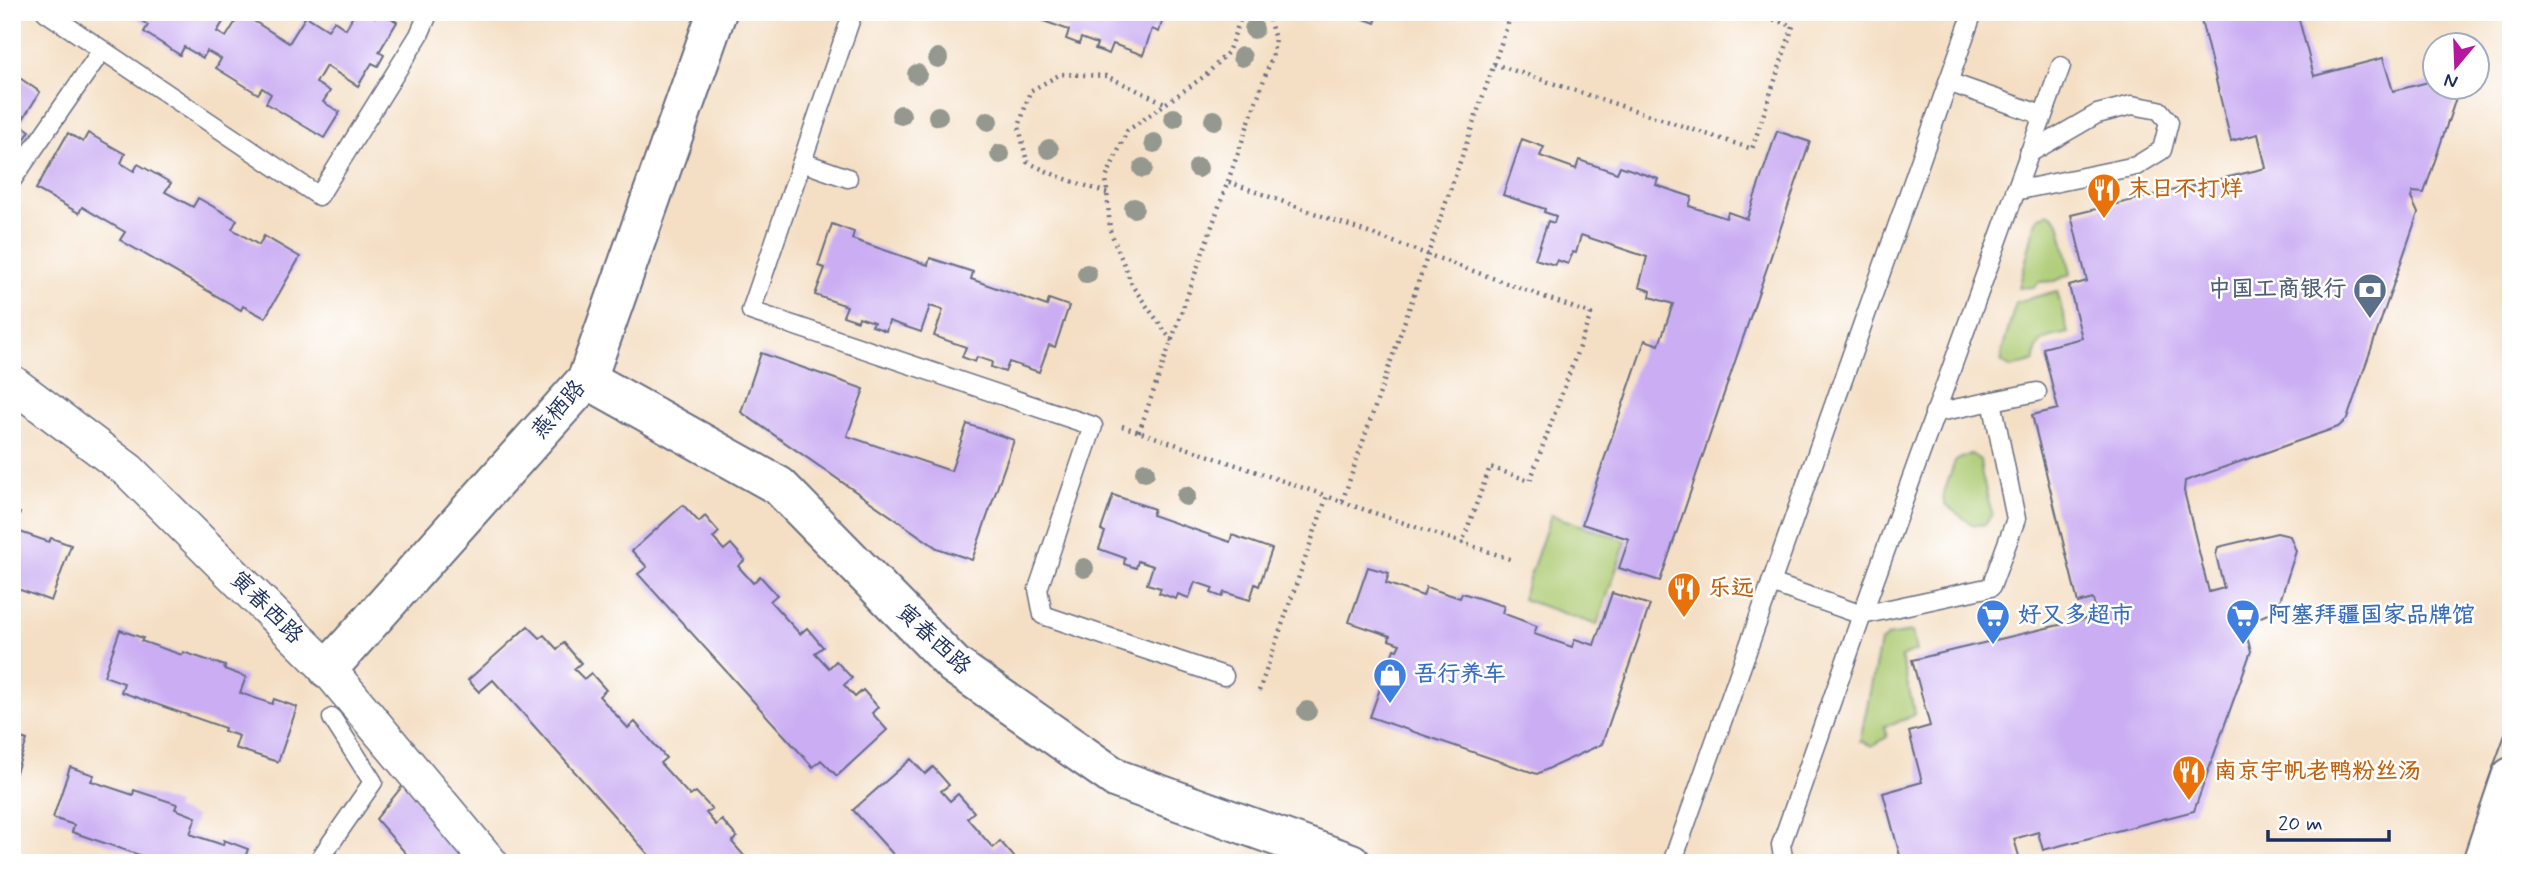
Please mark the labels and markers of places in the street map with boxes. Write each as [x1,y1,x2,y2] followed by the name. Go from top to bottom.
[2085,171,2123,220] restaurant icon: 末日不打烊
[2128,175,2243,205] place label: 末日不打烊
[2351,271,2389,320] bank icon: 中国工商银行
[2208,275,2346,305] place label: 中国工商银行
[1665,570,1703,619] restaurant icon: 乐远
[1708,574,1754,604] place label: 乐远
[1974,597,2012,646] supermarket icon: 好又多超市
[2224,597,2262,646] supermarket icon: 阿塞拜疆国家品牌馆
[2018,601,2133,631] place label: 好又多超市
[2268,601,2475,631] place label: 阿塞拜疆国家品牌馆
[1371,656,1409,705] shop icon: 吾行养车
[1414,660,1506,690] place label: 吾行养车
[2170,753,2208,802] restaurant icon: 南京宇帆老鸭粉丝汤
[2214,757,2421,787] place label: 南京宇帆老鸭粉丝汤

